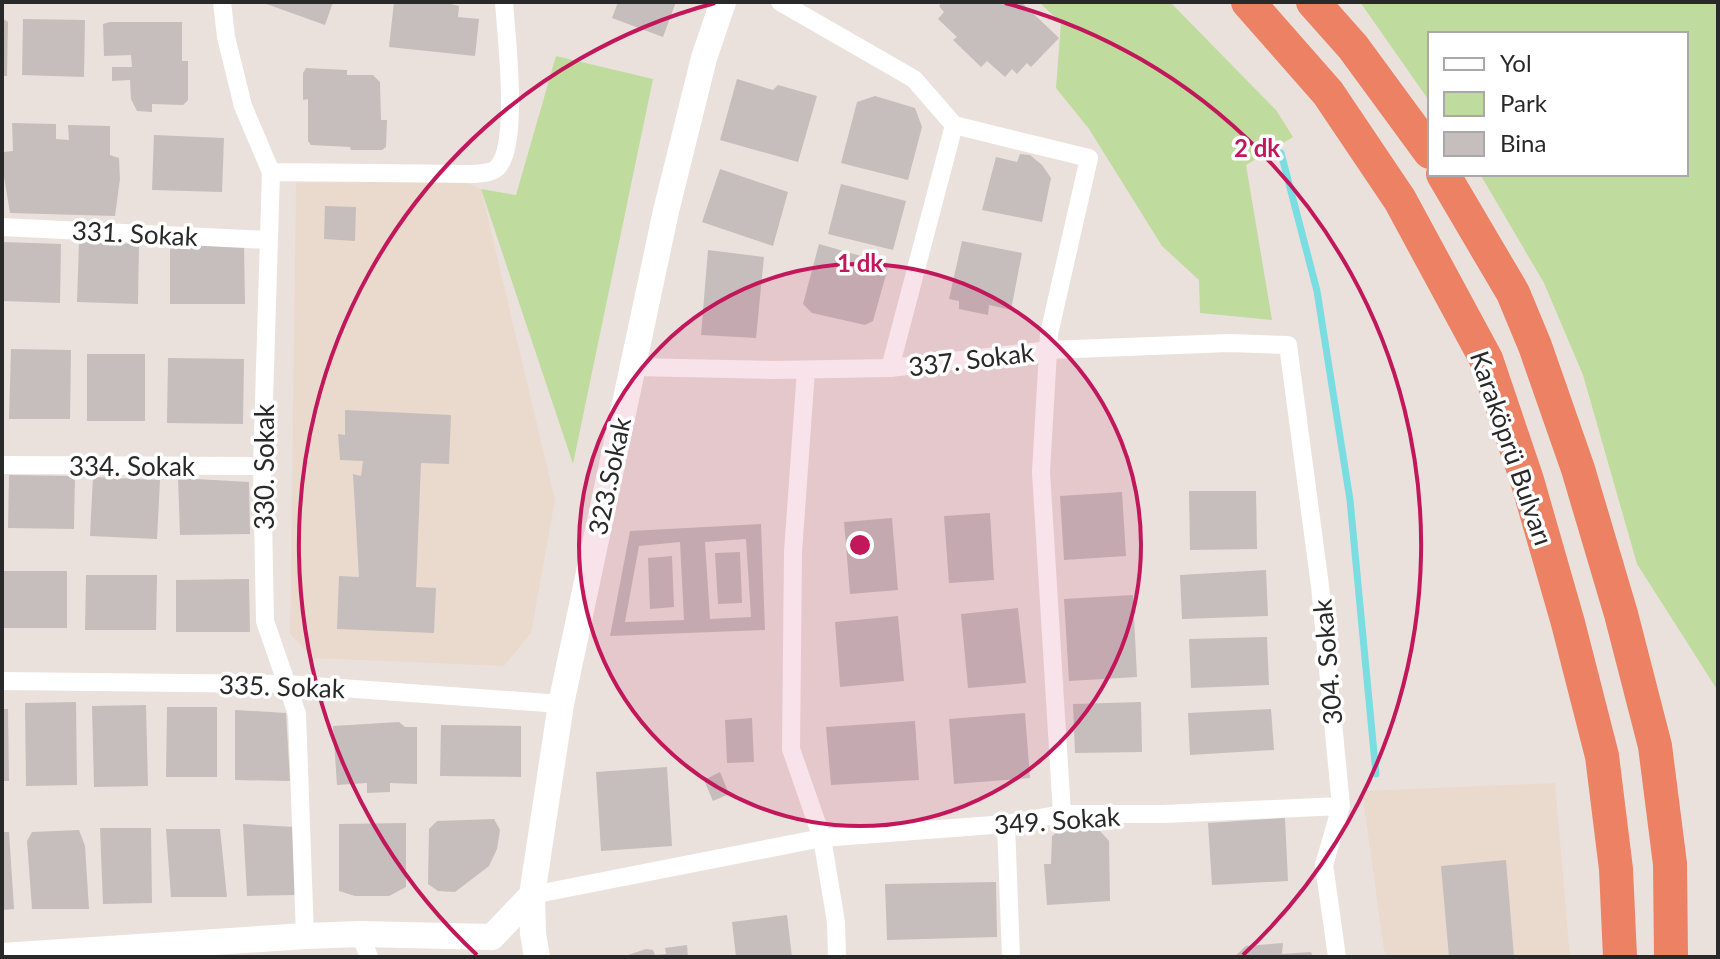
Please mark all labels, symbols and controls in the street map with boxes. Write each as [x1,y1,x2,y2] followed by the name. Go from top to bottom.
[1428,32,1688,176] legend
[1500,48,1532,77] text: Yol
[1500,88,1548,117] text: Park
[1500,128,1546,157] text: Bina
[1234,133,1280,162] text: 2 dk
[71,214,200,252] street label: 331. Sokak
[837,248,883,277] text: 1 dk
[906,335,1036,383] street label: 337. Sokak
[1464,347,1560,549] street label: Karaköprü Bulvarı
[248,403,280,530] street label: 330. Sokak
[581,413,637,538] street label: 323.Sokak
[69,450,196,482] street label: 334. Sokak
[846,531,874,559] centre of rings
[1305,597,1348,726] street label: 304. Sokak
[218,668,346,704] street label: 335. Sokak
[993,800,1122,840] street label: 349. Sokak

